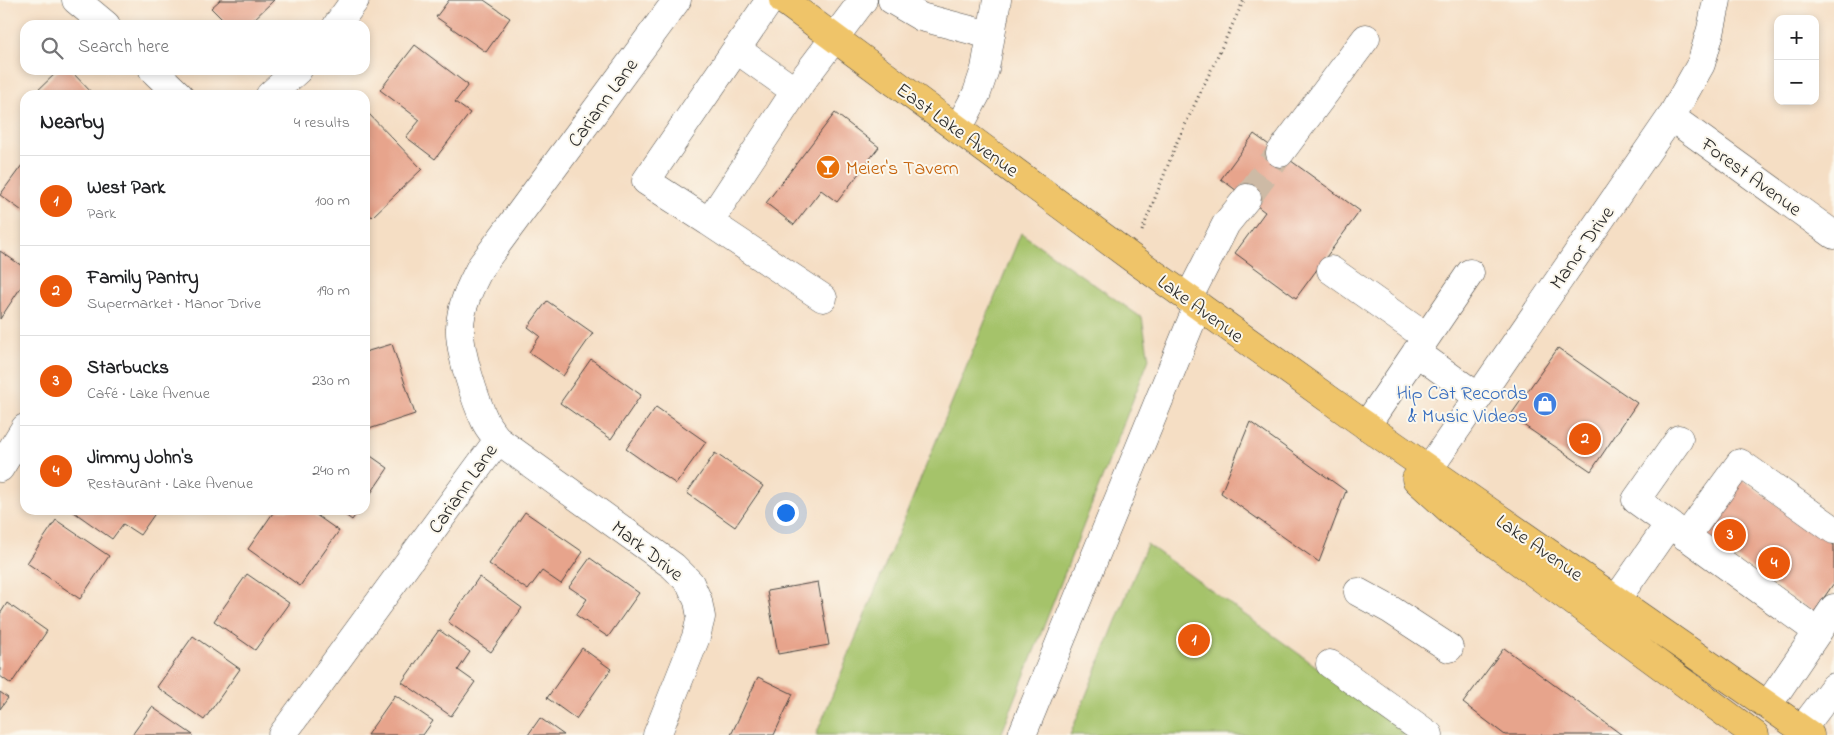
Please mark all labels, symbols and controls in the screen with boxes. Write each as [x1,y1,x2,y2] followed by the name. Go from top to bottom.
[1774,15,1819,105] map controls
[1774,15,1819,60] button: +
[20,20,370,75] search box
[38,34,66,62] icon: search
[78,34,169,61] text: Search here
[562,53,646,154] street label: Cariann Lane
[1774,60,1819,105] button: −
[889,77,1024,186] street label: East Lake Avenue
[40,108,104,138] text: Nearby
[294,111,350,135] text: 4 results
[1693,131,1807,225] street label: Forest Avenue
[815,154,841,180] bar icon: Meier's Tavern
[846,155,959,184] place label: Meier's Tavern
[87,175,165,202] text: West Park
[53,189,59,213] text: 1
[315,189,350,213] text: 100 m
[1544,201,1623,296] street label: Manor Drive
[87,202,116,226] text: Park
[87,265,199,292] text: Family Pantry
[1150,269,1249,351] street label: Lake Avenue
[52,279,60,303] text: 2
[317,279,350,303] text: 190 m
[87,292,261,316] text: Supermarket · Manor Drive
[87,355,169,382] text: Starbucks
[53,369,59,393] text: 3
[312,369,350,393] text: 230 m
[1396,380,1528,432] place label: Hip Cat Records & Music Videos
[87,382,210,406] text: Café · Lake Avenue
[1532,391,1558,417] shop icon: Hip Cat Records & Music Videos
[1569,420,1601,458] pin: 2
[422,438,506,540] street label: Cariann Lane
[87,445,193,472] text: Jimmy John's
[53,459,59,483] text: 4
[312,459,350,483] text: 240 m
[87,472,253,496] text: Restaurant · Lake Avenue
[773,500,799,526] your location
[1489,508,1588,590] street label: Lake Avenue
[604,514,689,589] street label: Mark Drive
[1714,516,1746,554] pin: 3
[1758,544,1790,582] pin: 4
[1178,621,1210,659] pin: 1

